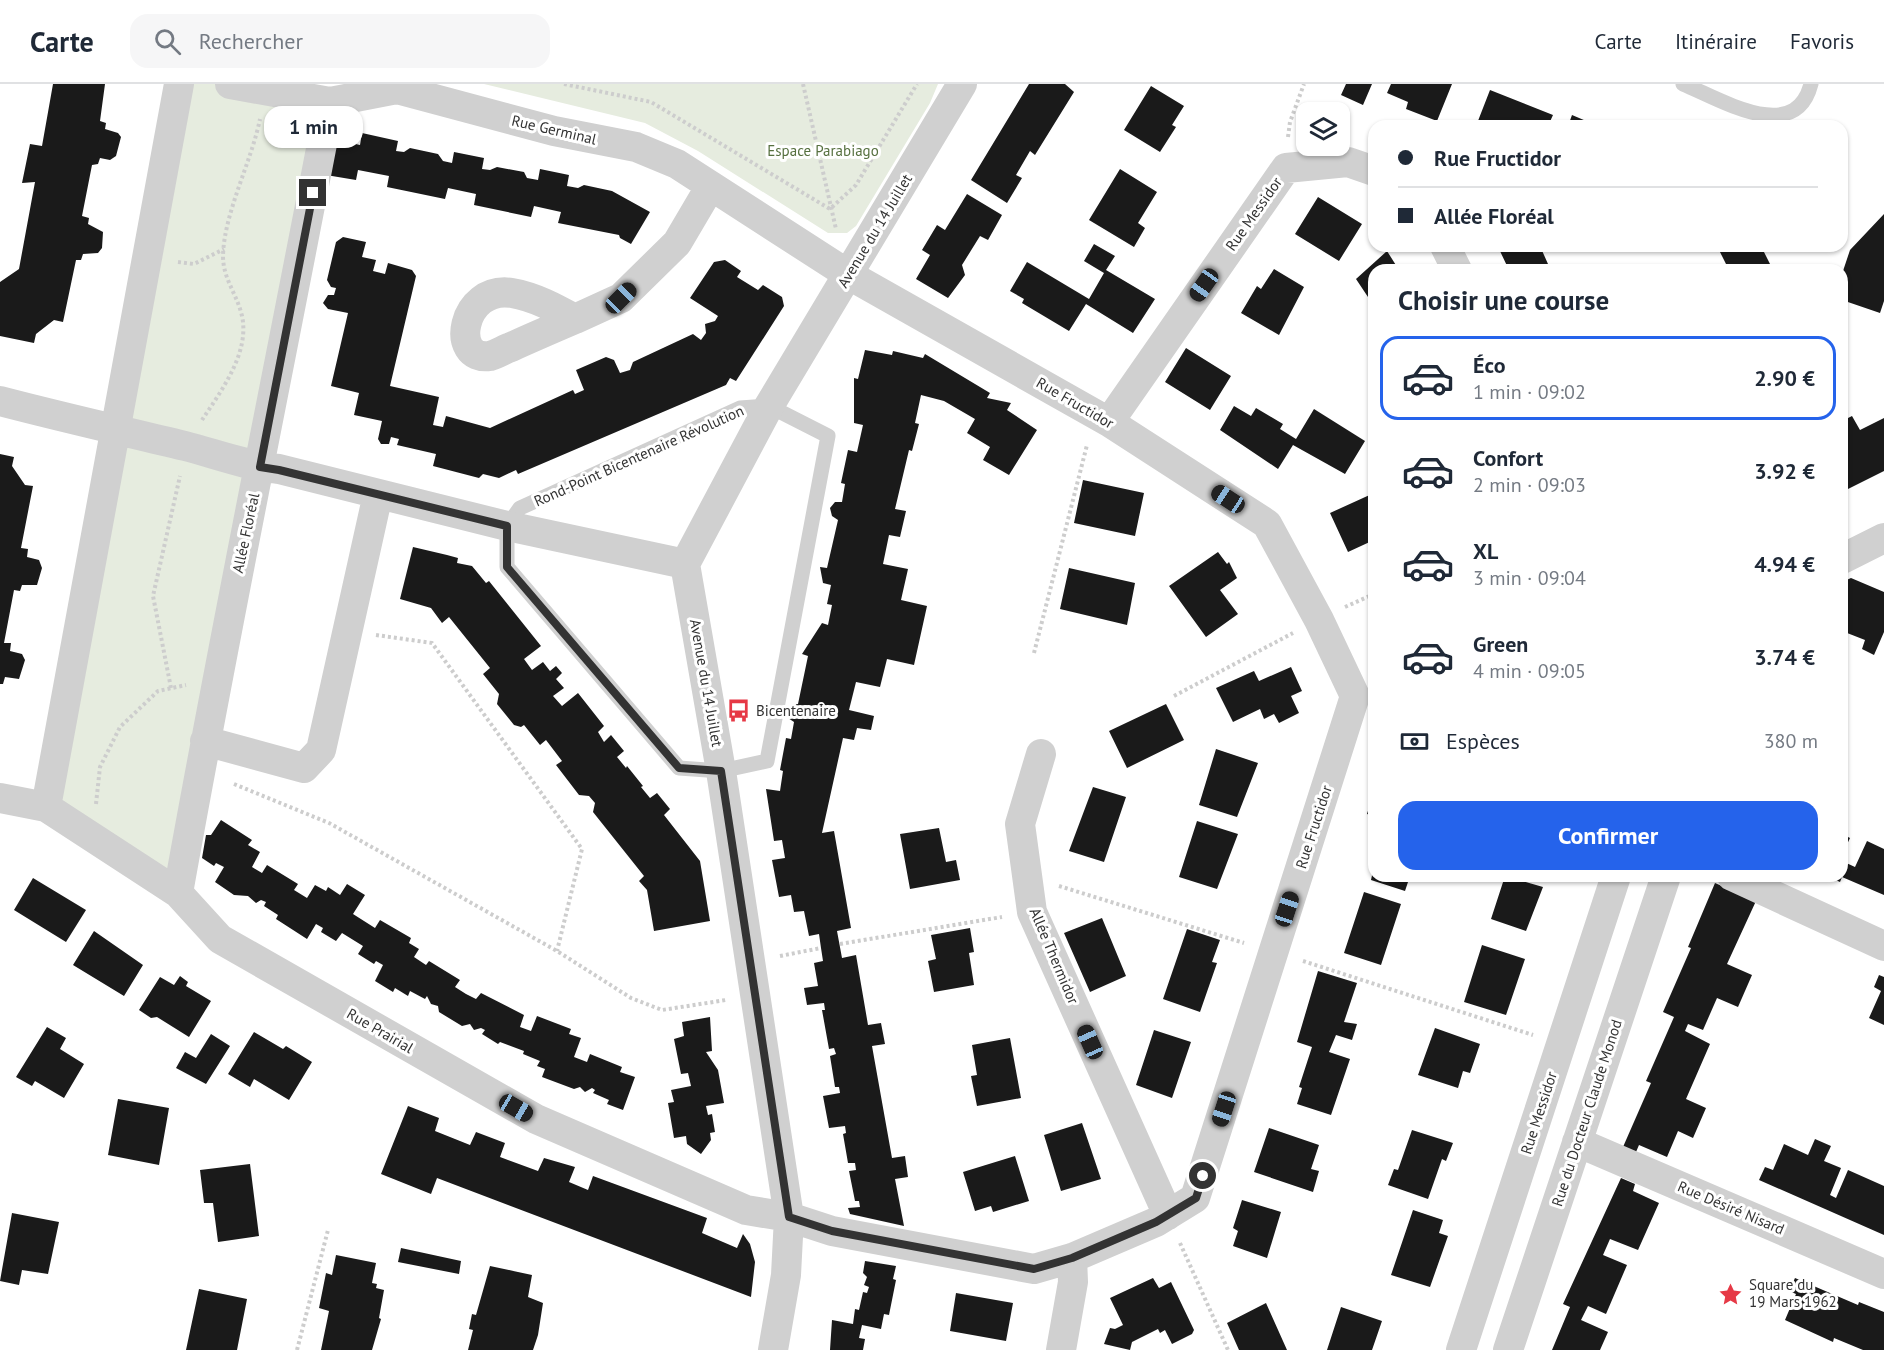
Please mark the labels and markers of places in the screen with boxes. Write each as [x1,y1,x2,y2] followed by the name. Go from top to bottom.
[725,698,751,724] bus stop icon: Bicentenaire
[756,701,836,720] place label: Bicentenaire
[1749,1275,1837,1311] place label: Square du 19 Mars 1962
[1718,1281,1744,1307] place icon: Square du 19 Mars 1962

